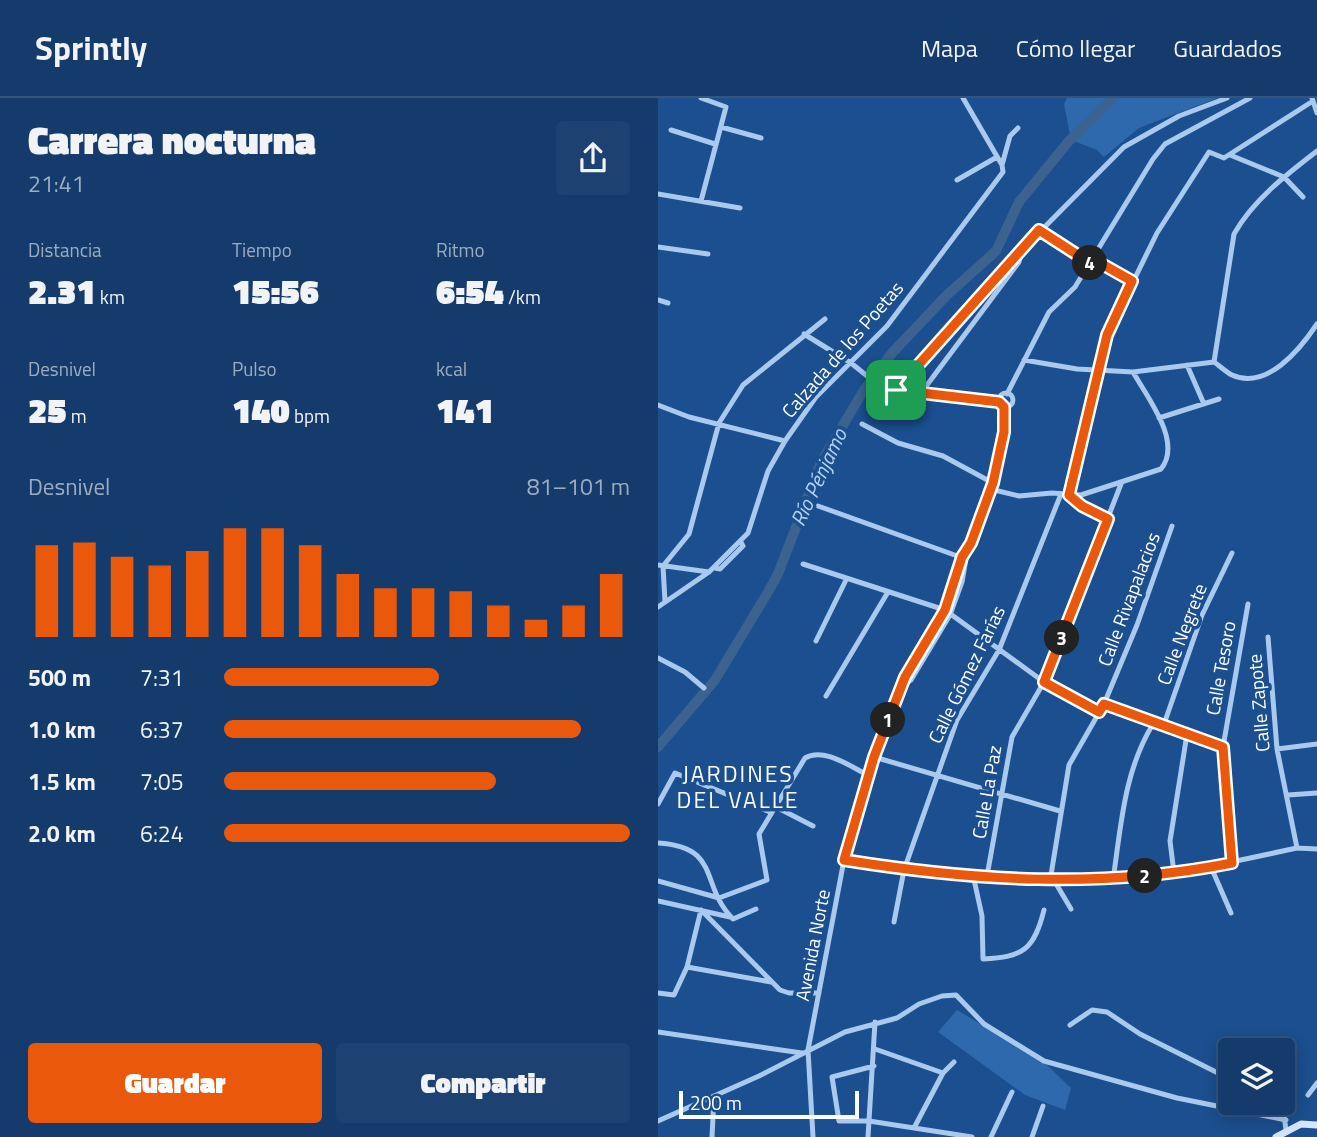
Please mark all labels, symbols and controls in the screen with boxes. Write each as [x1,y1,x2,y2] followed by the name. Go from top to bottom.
[35,23,147,73] text: Sprintly
[921,30,978,66] text: Mapa
[1016,30,1135,66] text: Cómo llegar
[1173,30,1282,66] text: Guardados
[28,111,316,169] text: Carrera nocturna
[556,121,630,195] button: share
[28,166,85,201] text: 21:41
[28,235,102,264] text: Distancia
[232,235,292,264] text: Tiempo
[436,235,484,264] text: Ritmo
[1072,246,1108,280] pin: 4
[1084,248,1095,277] text: 4
[28,264,96,318] text: 2.31
[232,264,319,318] text: 15:56
[436,264,504,318] text: 6:54
[774,274,910,424] street label: Calzada de los Poetas
[96,282,125,311] text: km
[504,282,541,311] text: /km
[28,354,96,383] text: Desnivel
[232,354,277,383] text: Pulso
[436,354,467,383] text: kcal
[866,360,926,420] pin
[877,371,915,409] icon: arrive
[28,383,67,437] text: 25
[232,383,290,437] text: 140
[436,383,494,437] text: 141
[67,401,87,430] text: m
[290,401,330,430] text: bpm
[781,422,855,531] water label: Río Pénjamo
[28,469,110,504] text: Desnivel
[527,469,630,504] text: 81–101 m
[1089,528,1167,670] street label: Calle Rivapalacios
[1148,579,1214,689] street label: Calle Negrete
[920,600,1012,748] street label: Calle Gómez Farías
[1197,618,1243,718] street label: Calle Tesoro
[1044,620,1080,656] pin: 3
[1056,623,1067,652] text: 3
[1239,653,1277,753] street label: Calle Zapote
[28,660,91,695] text: 500 m
[140,660,184,695] text: 7:31
[870,702,905,738] pin: 1
[882,705,893,734] text: 1
[28,712,96,747] text: 1.0 km
[140,712,184,747] text: 6:37
[964,743,1008,841] street label: Calle La Paz
[677,756,799,817] district label: JARDINES DEL VALLE
[28,764,96,799] text: 1.5 km
[140,764,184,799] text: 7:05
[28,816,96,851] text: 2.0 km
[140,816,184,851] text: 6:24
[1128,858,1162,894] pin: 2
[1139,861,1150,890] text: 2
[787,887,837,1003] street label: Avenida Norte
[1218,1038,1295,1115] map controls
[1218,1038,1295,1115] button: layers
[28,1043,322,1123] button: Guardar
[336,1043,630,1123] button: Compartir
[679,1088,859,1120] scale bar
[690,1088,742,1117] text: 200 m

